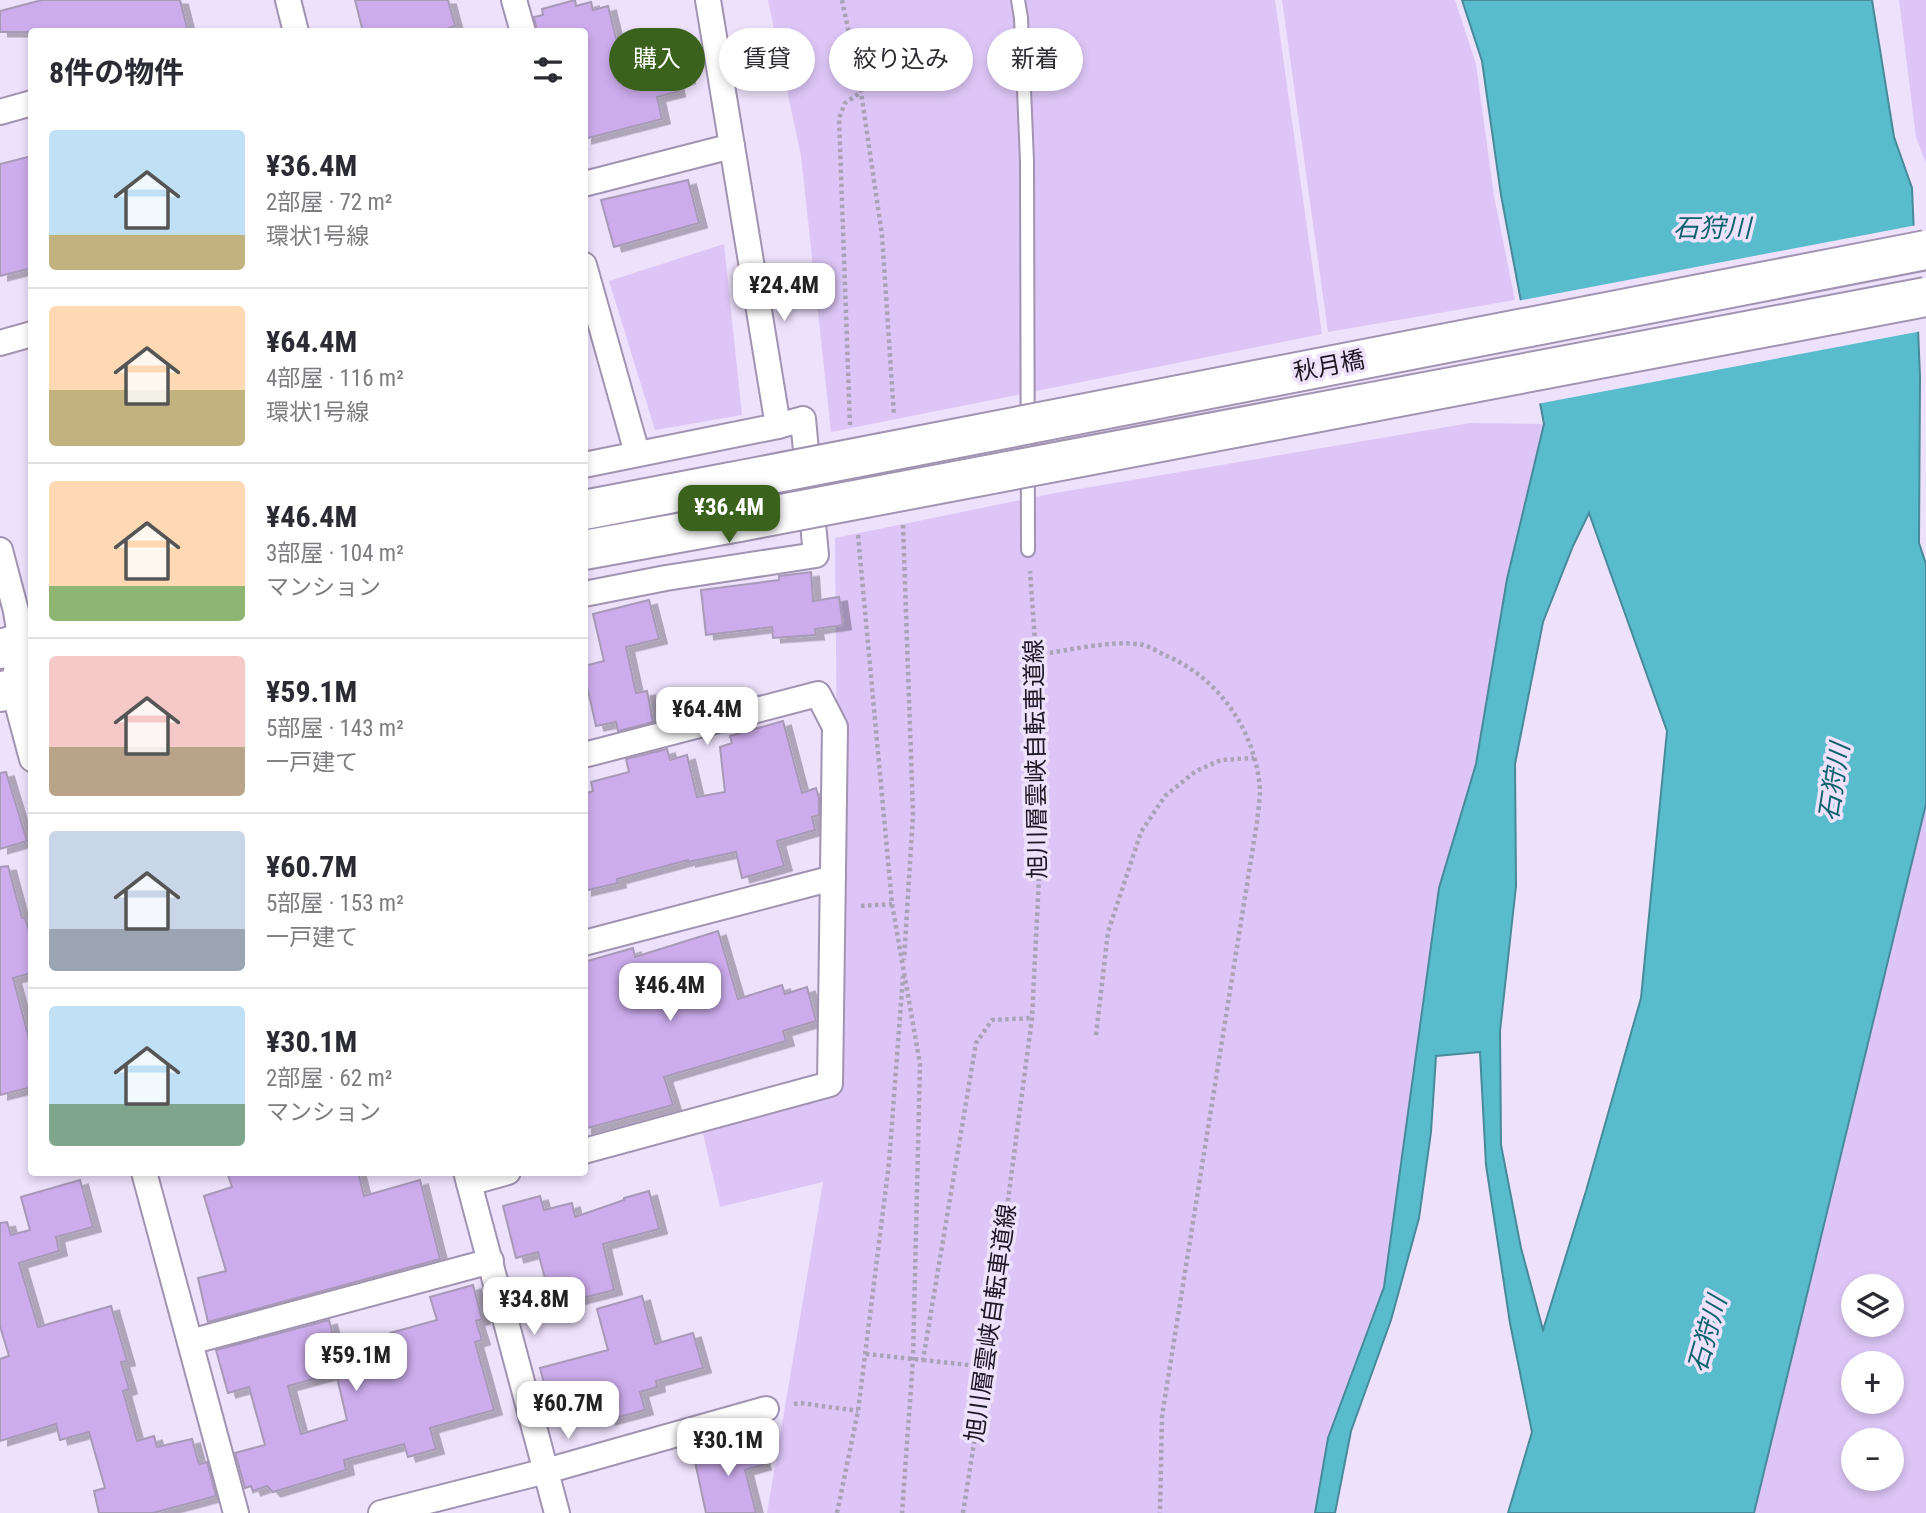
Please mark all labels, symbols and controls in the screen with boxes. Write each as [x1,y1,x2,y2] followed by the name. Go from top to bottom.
[609,28,705,91] chip: 購入
[719,28,815,91] chip: 賃貸
[829,28,973,91] chip: 絞り込み
[987,28,1083,91] chip: 新着
[529,51,567,89] icon: filters
[49,55,184,90] text: 8件の物件
[266,148,357,183] text: ¥36.4M
[105,158,189,242] icon: home
[266,189,392,216] text: 2部屋 · 72 m²
[1673,213,1754,243] water label: 石狩川
[266,223,369,250] text: 環状1号線
[727,264,841,323] pin: ¥24.4M
[749,272,819,299] text: ¥24.4M
[266,324,357,359] text: ¥64.4M
[105,334,189,418] icon: home
[1291,345,1367,387] street label: 秋月橋
[266,365,404,392] text: 4部屋 · 116 m²
[266,399,369,426] text: 環状1号線
[672,486,786,545] pin: ¥36.4M
[694,494,764,521] text: ¥36.4M
[266,499,357,534] text: ¥46.4M
[105,509,189,593] icon: home
[266,540,404,567] text: 3部屋 · 104 m²
[266,574,381,601] text: マンション
[1020,639,1052,879] street label: 旭川層雲峡自転車道線
[266,674,357,709] text: ¥59.1M
[105,684,189,768] icon: home
[650,688,764,747] pin: ¥64.4M
[672,696,742,723] text: ¥64.4M
[266,715,404,742] text: 5部屋 · 143 m²
[1813,738,1855,823] water label: 石狩川
[266,749,358,776] text: 一戸建て
[266,849,357,884] text: ¥60.7M
[105,859,189,943] icon: home
[266,890,404,917] text: 5部屋 · 153 m²
[266,924,358,951] text: 一戸建て
[613,964,727,1023] pin: ¥46.4M
[635,972,705,999] text: ¥46.4M
[266,1024,357,1059] text: ¥30.1M
[105,1034,189,1118] icon: home
[266,1065,392,1092] text: 2部屋 · 62 m²
[266,1099,381,1126] text: マンション
[960,1202,1022,1444] street label: 旭川層雲峡自転車道線
[1841,1274,1904,1491] map controls
[1841,1274,1904,1337] button: layers
[477,1278,591,1337] pin: ¥34.8M
[499,1286,569,1313] text: ¥34.8M
[1682,1289,1733,1376] water label: 石狩川
[299,1334,413,1393] pin: ¥59.1M
[321,1342,391,1369] text: ¥59.1M
[1841,1351,1904,1414] button: +
[511,1382,625,1441] pin: ¥60.7M
[533,1390,603,1417] text: ¥60.7M
[671,1418,785,1478] pin: ¥30.1M
[693,1427,763,1454] text: ¥30.1M
[1841,1428,1904,1491] button: −

